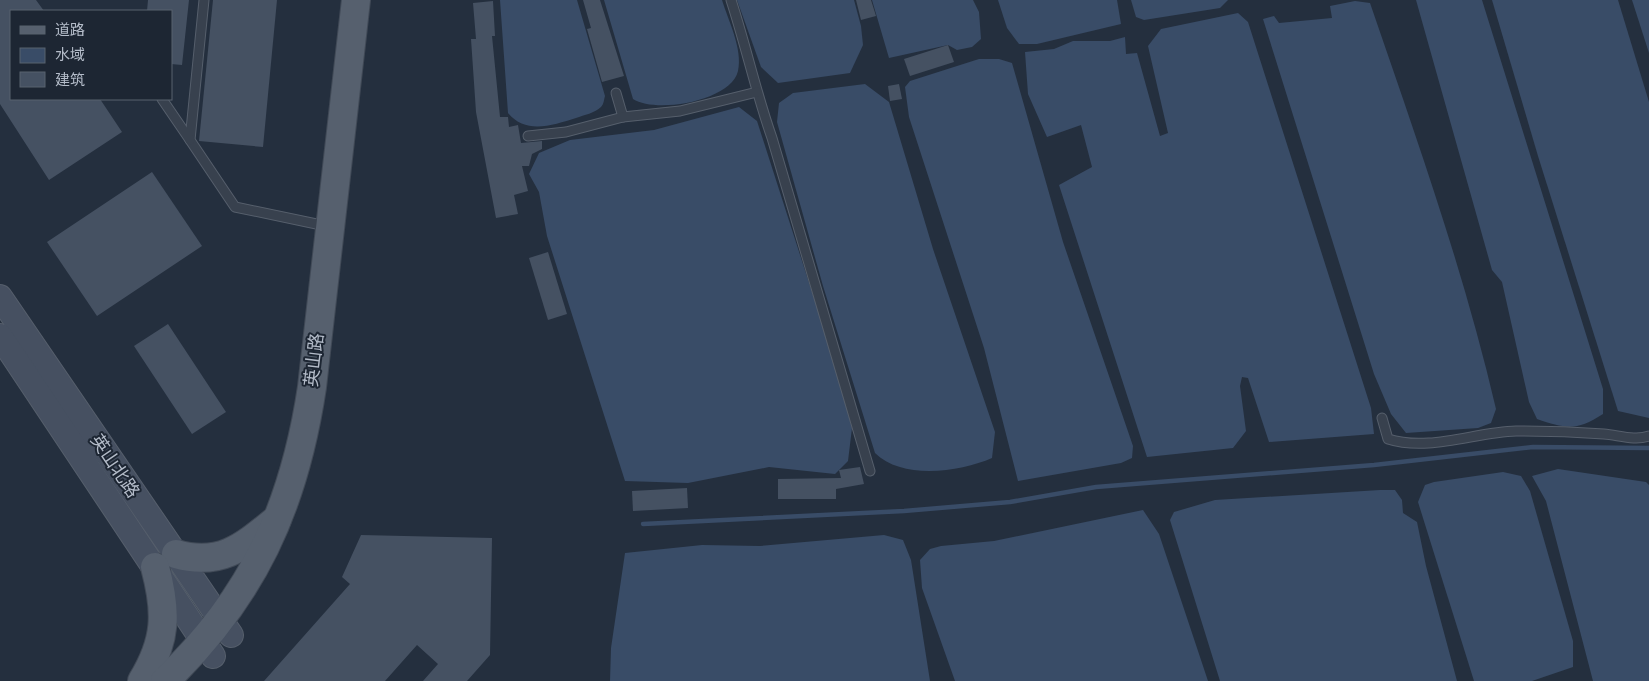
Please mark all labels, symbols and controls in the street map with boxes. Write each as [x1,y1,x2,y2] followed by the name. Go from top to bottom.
[10,10,172,100] legend
[55,20,85,40] text: 道路
[55,45,85,65] text: 水域
[55,70,85,90] text: 建筑
[299,332,329,388] street label: 英山路
[85,429,145,503] street label: 英山北路

